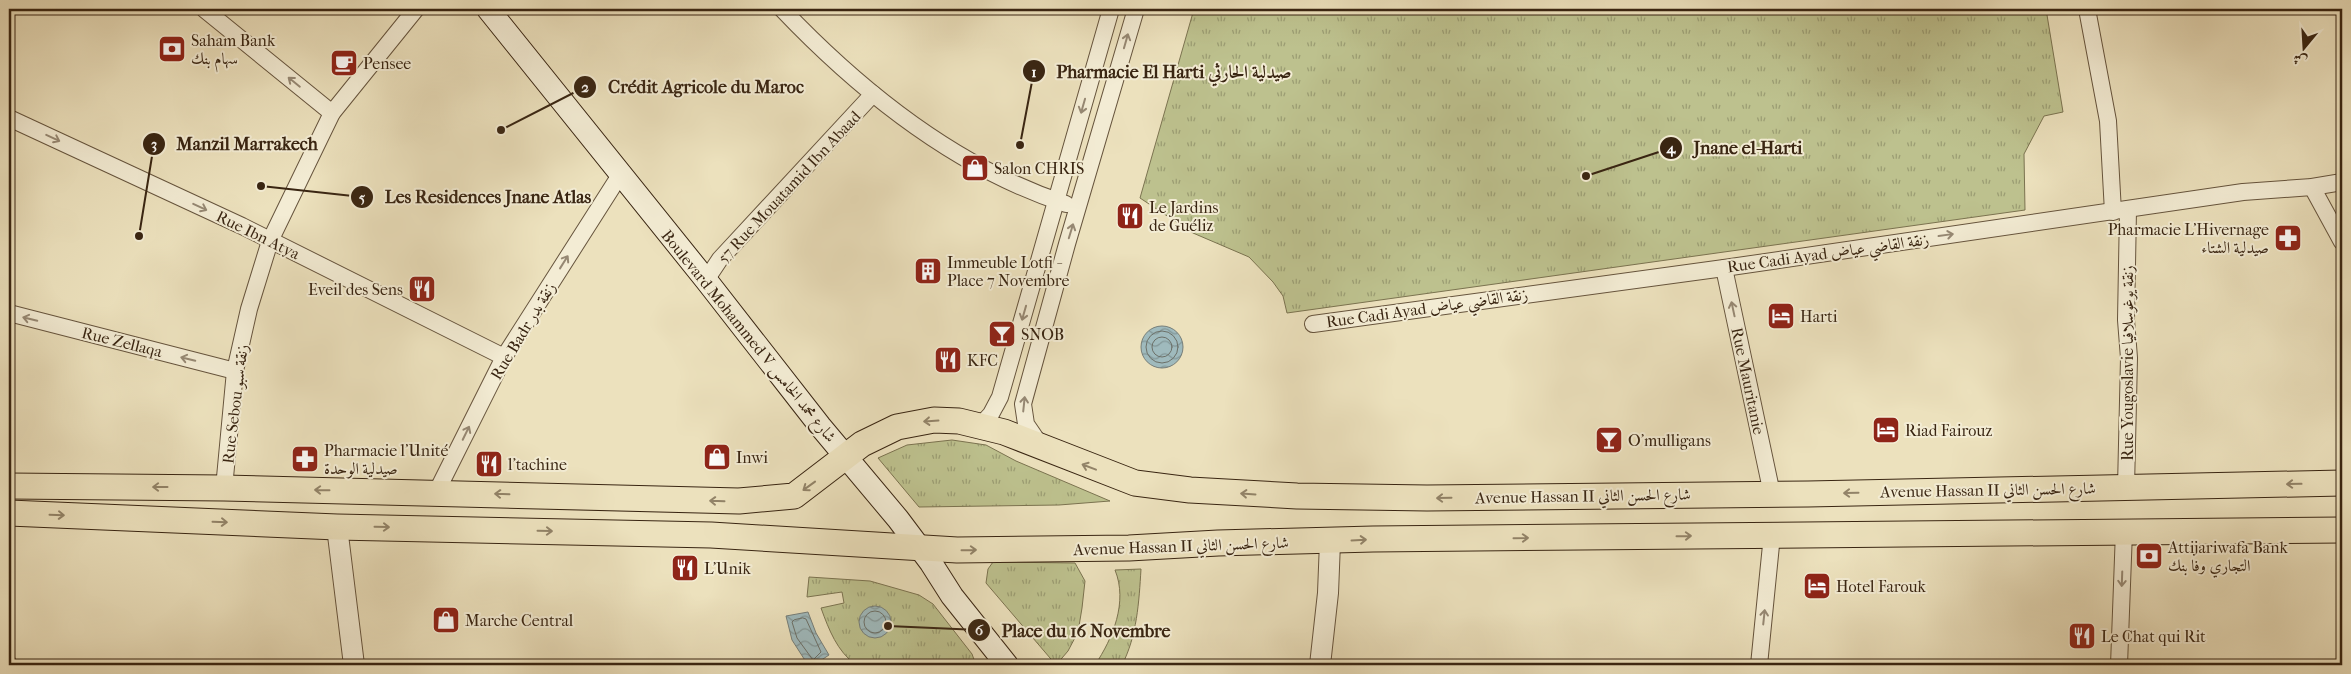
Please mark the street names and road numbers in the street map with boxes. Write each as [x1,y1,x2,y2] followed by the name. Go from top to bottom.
[713,107,865,267] street label: 57 Rue Mouatamid Ibn Abaad
[213,207,303,264] street label: Rue Ibn Atya
[654,226,841,448] street label: Boulevard Mohammed V شارع محمد الخامس
[1726,229,1931,283] street label: Rue Cadi Ayad زنقة القاضي عياض
[2118,265,2138,461] street label: Rue Yougoslavie زنقة يوغوسلافيا
[486,279,560,383] street label: Rue Badr زنقة بدر
[1325,284,1530,338] street label: Rue Cadi Ayad زنقة القاضي عياض
[80,323,165,361] street label: Rue Zellaqa
[1727,326,1769,436] street label: Rue Mauritanie
[218,343,253,465] street label: Rue Sebou زنقة سبو
[1879,479,2096,505] street label: Avenue Hassan II شارع الحسن الثاني
[1474,485,1691,511] street label: Avenue Hassan II شارع الحسن الثاني
[1072,533,1289,563] street label: Avenue Hassan II شارع الحسن الثاني

